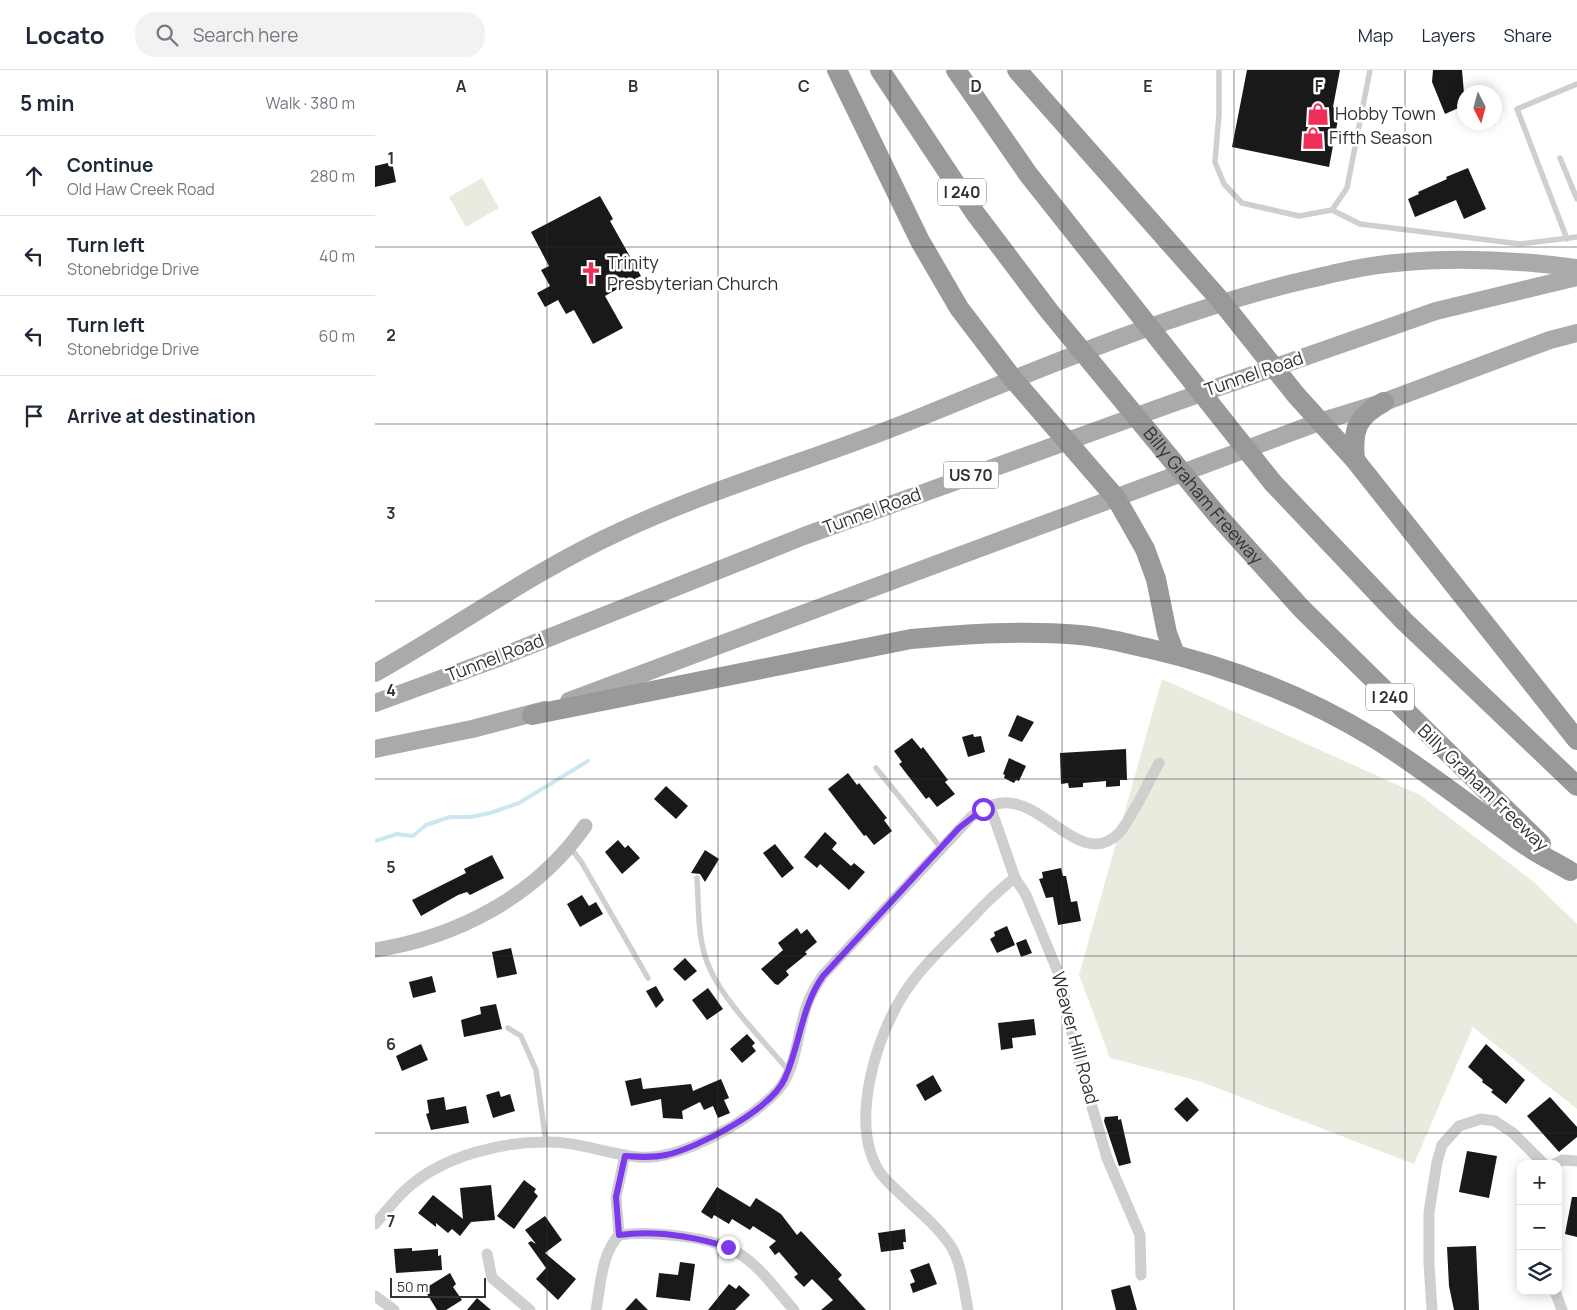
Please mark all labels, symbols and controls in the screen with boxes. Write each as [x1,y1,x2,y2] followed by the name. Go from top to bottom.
[135,12,485,57] search box
[25,18,105,51] text: Locato
[153,21,181,49] icon: search
[193,22,298,48] text: Search here
[1358,23,1393,47] text: Map
[1421,23,1475,47] text: Layers
[1503,23,1552,47] text: Share
[456,75,467,97] text: A
[628,75,638,97] text: B
[798,75,810,97] text: C
[970,75,982,97] text: D
[1143,75,1153,97] text: E
[1315,75,1324,97] text: F
[1457,85,1502,130] north arrow
[20,89,74,117] text: 5 min
[266,92,355,114] text: Walk · 380 m
[1305,101,1331,127] shop icon: Hobby Town
[1335,101,1436,125] place label: Hobby Town
[1300,125,1326,151] shop icon: Fifth Season
[1329,125,1432,149] place label: Fifth Season
[387,147,395,169] text: 1
[67,152,153,178] text: Continue
[20,162,48,190] icon: ahead
[310,165,355,187] text: 280 m
[67,178,215,200] text: Old Haw Creek Road
[938,178,986,206] road number: I 240
[67,232,145,258] text: Turn left
[20,242,48,270] icon: left
[319,245,355,267] text: 40 m
[607,250,778,295] place label: Trinity Presbyterian Church
[67,258,199,280] text: Stonebridge Drive
[578,260,604,286] church icon: Trinity Presbyterian Church
[67,312,145,338] text: Turn left
[20,322,48,350] icon: left
[386,324,396,346] text: 2
[319,325,355,347] text: 60 m
[67,338,199,360] text: Stonebridge Drive
[1201,345,1306,401] street label: Tunnel Road
[20,402,48,430] icon: arrive
[67,403,256,429] text: Arrive at destination
[1138,421,1269,569] street label: Billy Graham Freeway
[943,462,999,488] road number: US 70
[819,481,924,539] street label: Tunnel Road
[386,502,396,524] text: 3
[442,627,547,687] street label: Tunnel Road
[386,679,396,701] text: 4
[1366,684,1414,710] road number: I 240
[1413,718,1555,856] street label: Billy Graham Freeway
[972,798,995,821] route start
[386,856,396,878] text: 5
[1047,969,1105,1107] street label: Weaver Hill Road
[386,1033,396,1055] text: 6
[1517,1160,1562,1295] map controls
[1517,1160,1562,1205] button: +
[1517,1205,1562,1250] button: −
[387,1210,395,1232] text: 7
[717,1236,740,1259] route end
[1517,1250,1562,1295] button: layers
[390,1275,486,1298] scale bar
[397,1277,428,1296] text: 50 m

